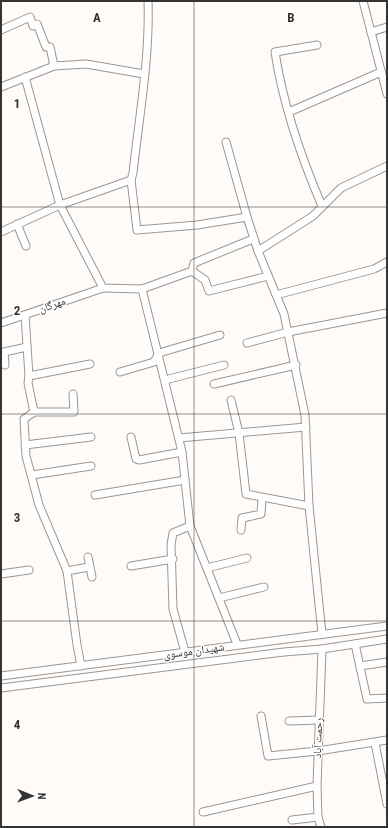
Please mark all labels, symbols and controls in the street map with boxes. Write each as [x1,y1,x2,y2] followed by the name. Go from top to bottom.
[93,10,101,25] text: A
[287,10,295,25] text: B
[14,96,20,111] text: 1
[37,294,67,316] street label: مهرگان
[14,303,21,318] text: 2
[14,510,20,525] text: 3
[163,640,225,662] street label: شهیدان موسوی
[14,717,21,732] text: 4
[311,718,325,758] street label: رحمت آباد
[12,776,52,816] north arrow
[35,793,48,800] text: N

